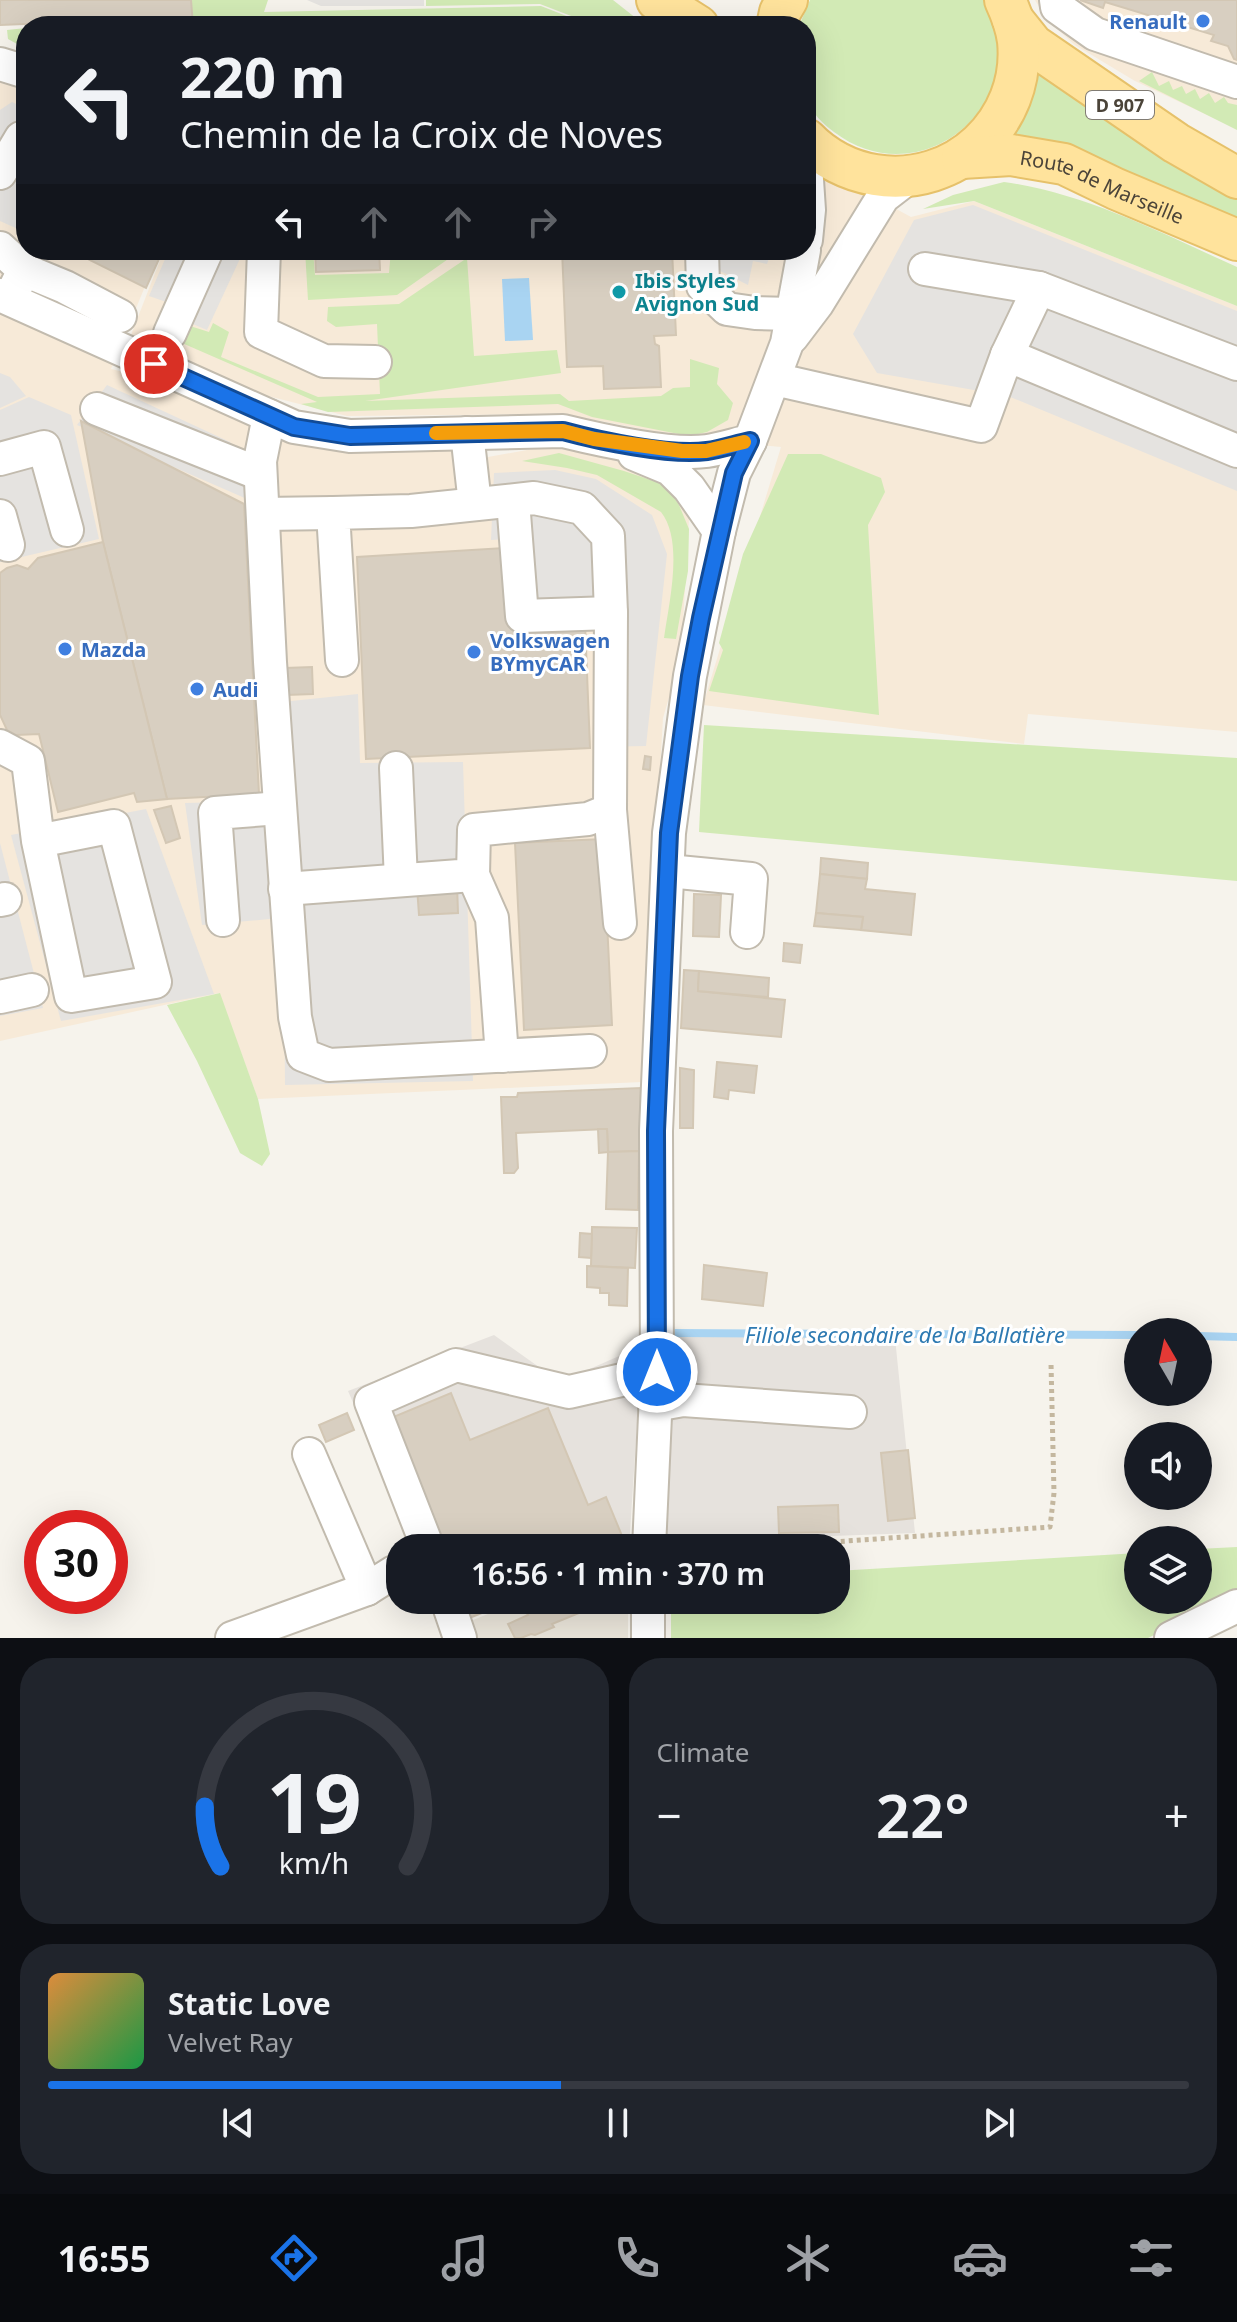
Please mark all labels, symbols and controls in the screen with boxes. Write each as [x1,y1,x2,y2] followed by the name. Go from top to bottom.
[1109,8,1187,35] place label: Renault
[1194,12,1212,30] marker: Renault
[180,38,345,114] text: 220 m
[48,48,152,152] icon: left
[1086,91,1154,119] road number: D 907
[180,110,663,159] text: Chemin de la Croix de Noves
[1018,143,1188,230] street label: Route de Marseille
[268,200,312,244] icon: left
[352,200,396,244] icon: ahead
[436,200,480,244] icon: ahead
[520,200,564,244] icon: right
[635,267,759,317] place label: Ibis Styles Avignon Sud
[610,283,628,301] marker: Ibis Styles Avignon Sud
[120,330,188,398] pin
[132,342,176,386] icon: arrive
[490,627,610,677] place label: Volkswagen BYmyCAR
[81,636,146,663] place label: Mazda
[56,640,74,658] marker: Mazda
[465,643,483,661] marker: Volkswagen BYmyCAR
[213,676,258,703] place label: Audi
[188,680,206,698] marker: Audi
[1124,1318,1212,1406] north arrow
[1124,1318,1212,1614] map controls
[745,1319,1065,1349] water label: Filiole secondaire de la Ballatière
[615,1330,699,1414] position arrow
[1124,1422,1212,1510] button: sound
[24,1510,128,1614] speed limit sign: 30
[1124,1526,1212,1614] button: layers
[471,1553,765,1594] text: 16:56 · 1 min · 370 m
[657,1734,749,1770] text: Climate
[267,1744,362,1857] text: 19
[876,1774,970,1856] text: 22°
[657,1785,682,1845] text: −
[1164,1785,1189,1845] text: +
[279,1843,349,1882] text: km/h
[168,1983,331,2024] text: Static Love
[168,2024,293,2060] text: Velvet Ray
[216,2101,260,2145] icon: previous
[596,2101,640,2145] icon: pause
[977,2101,1021,2145] icon: next
[266,2230,322,2286] icon: directions
[437,2230,493,2286] icon: music
[609,2230,665,2286] icon: phone
[780,2230,836,2286] icon: climate
[952,2230,1008,2286] icon: car
[1123,2230,1179,2286] icon: filters
[58,2234,150,2283] text: 16:55

